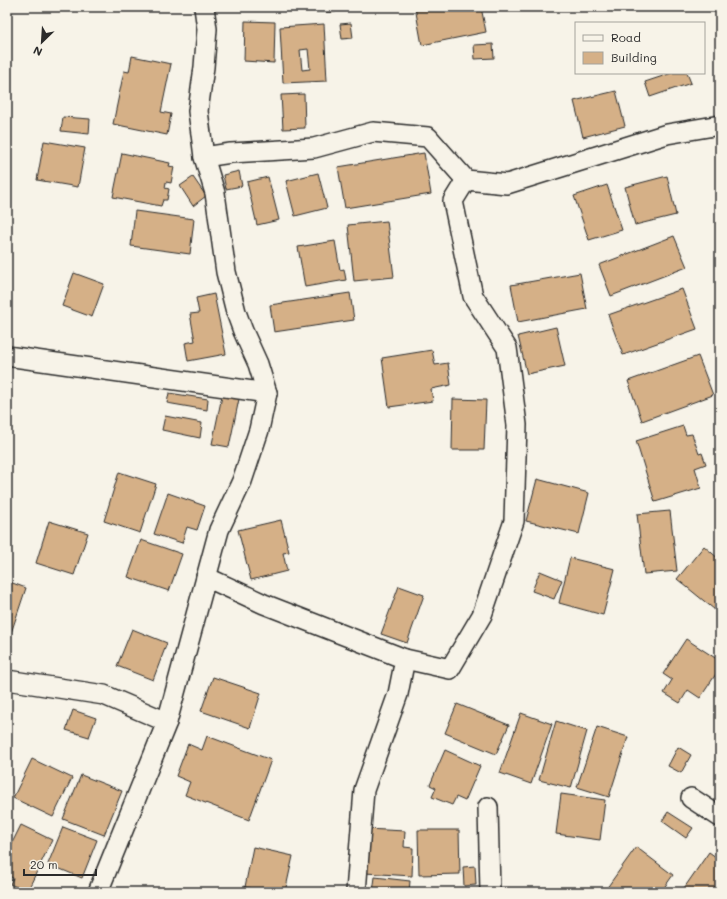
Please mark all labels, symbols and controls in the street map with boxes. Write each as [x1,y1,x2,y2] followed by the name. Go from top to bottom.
[22,22,62,62] north arrow
[575,22,705,74] legend
[611,29,641,45] text: Road
[31,43,45,60] text: N
[611,49,657,65] text: Building
[24,851,96,877] scale bar
[30,856,58,872] text: 20 m

